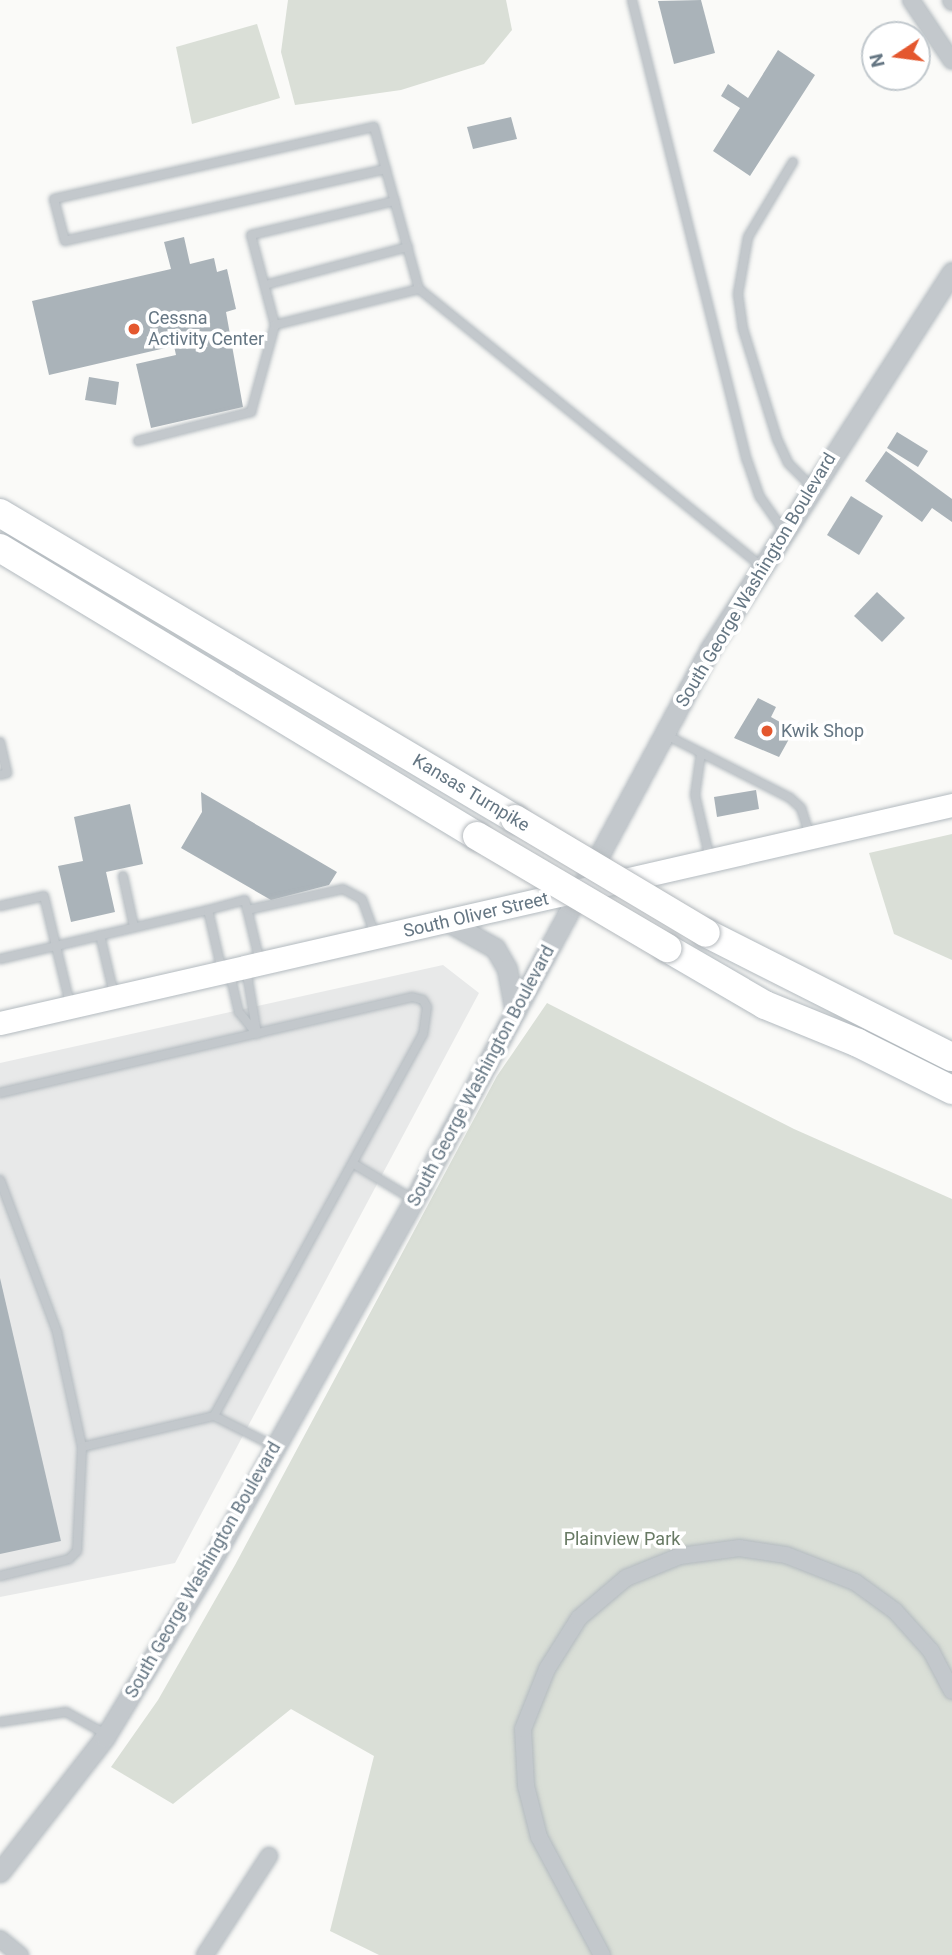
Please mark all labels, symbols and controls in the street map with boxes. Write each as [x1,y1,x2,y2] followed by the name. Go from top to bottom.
[861,21,931,91] north arrow
[864,51,890,70] text: N
[148,308,264,350] place label: Cessna Activity Center
[126,321,142,337] marker: Cessna Activity Center
[671,449,841,711] street label: South George Washington Boulevard
[781,720,864,742] place label: Kwik Shop
[759,723,775,739] marker: Kwik Shop
[409,750,533,836] street label: Kansas Turnpike
[401,888,551,942] street label: South Oliver Street
[403,942,559,1210] street label: South George Washington Boulevard
[121,1438,285,1702] street label: South George Washington Boulevard
[564,1528,680,1550] park label: Plainview Park

